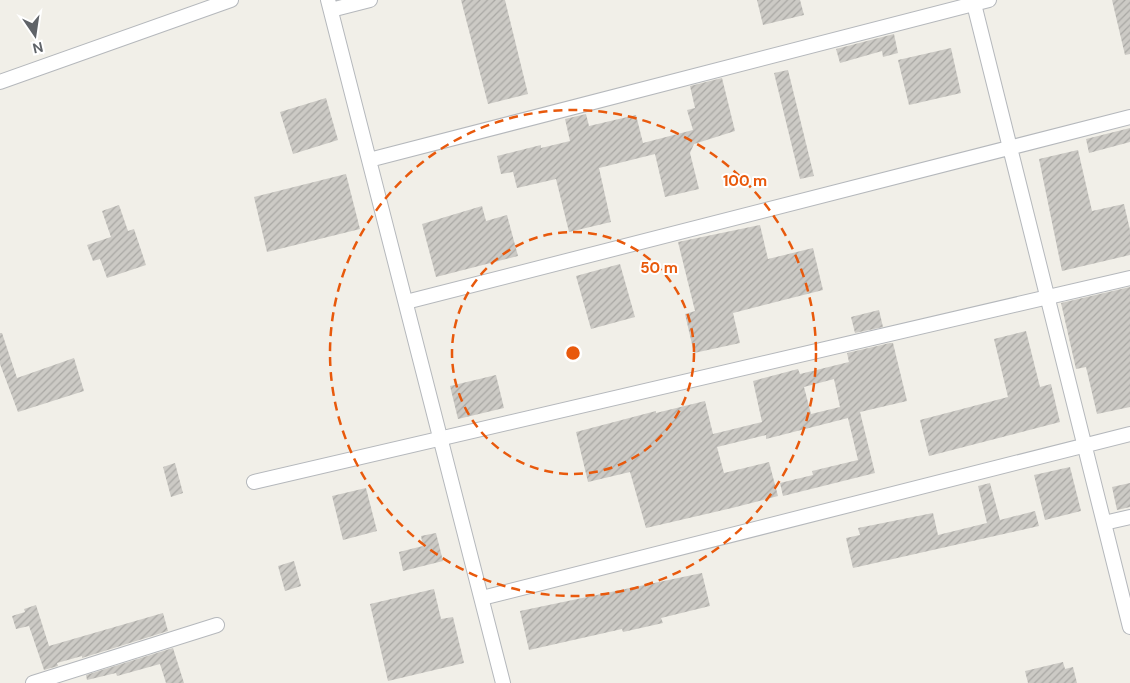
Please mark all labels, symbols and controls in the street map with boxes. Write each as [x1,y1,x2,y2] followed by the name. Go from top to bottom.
[10,10,60,60] north arrow
[31,38,45,58] text: N
[723,171,767,191] text: 100 m
[640,258,678,278] text: 50 m
[564,344,582,362] centre of rings

